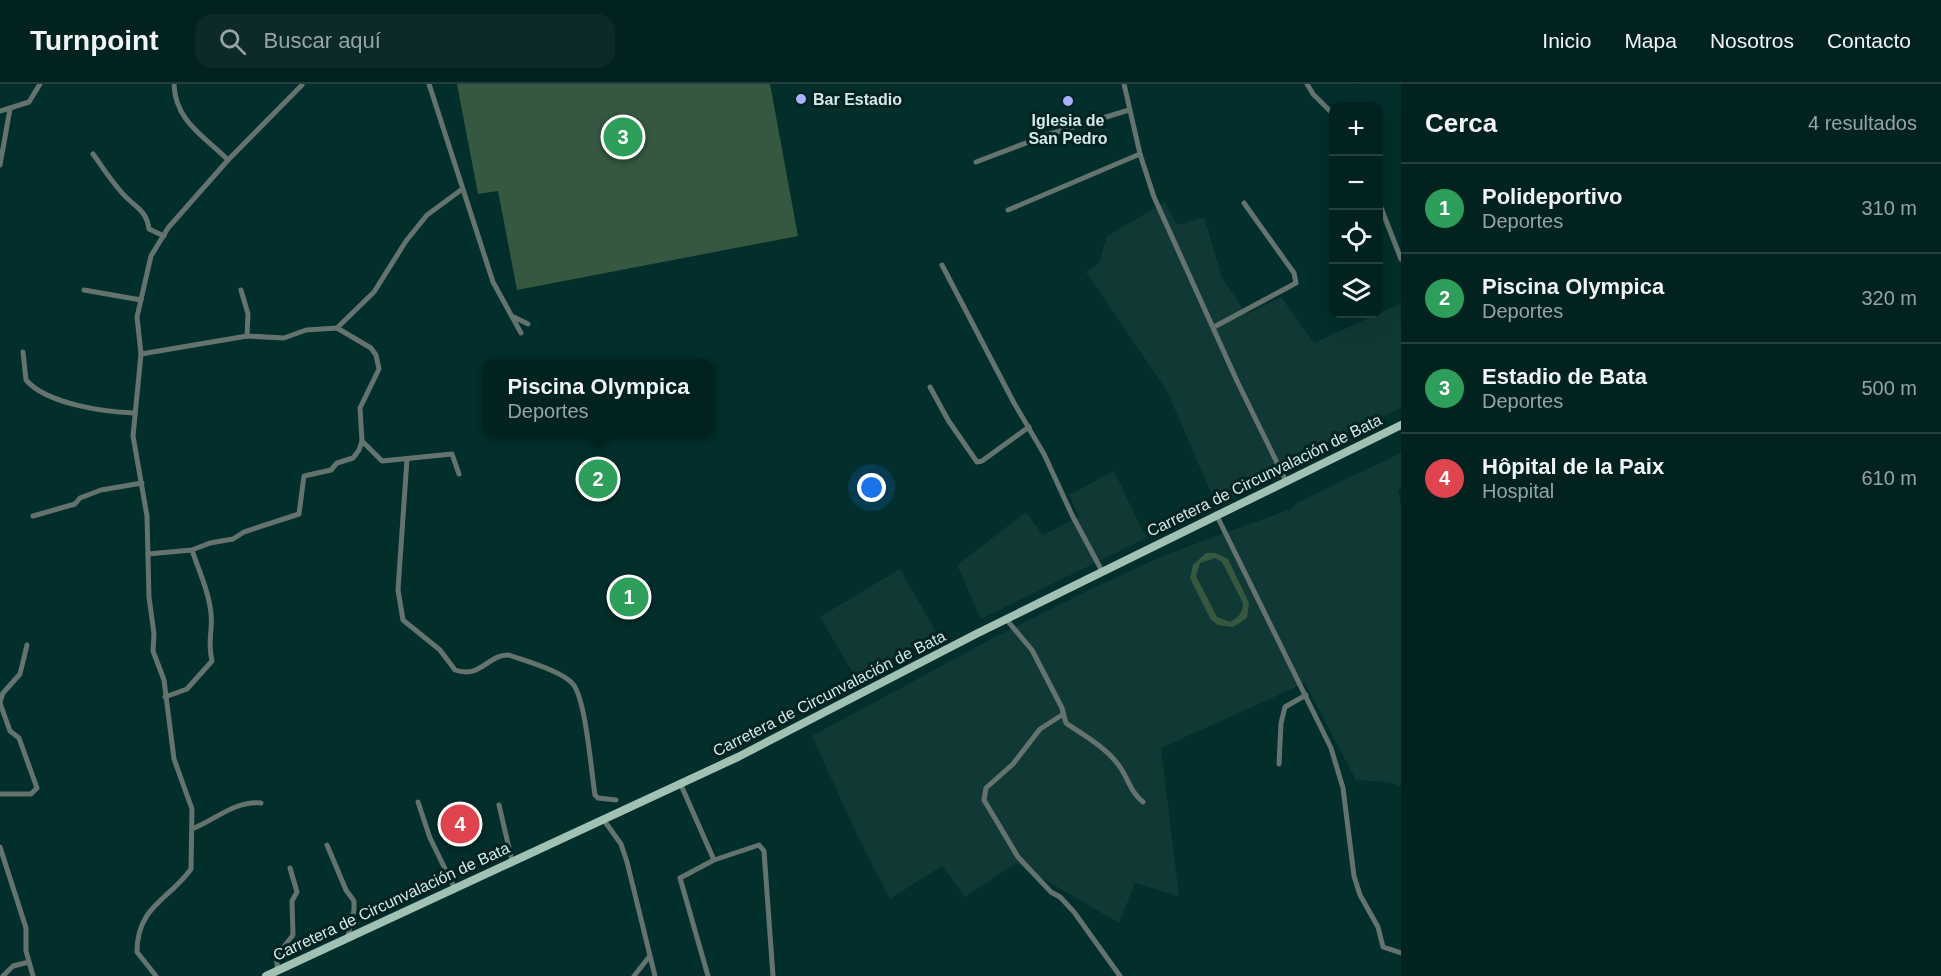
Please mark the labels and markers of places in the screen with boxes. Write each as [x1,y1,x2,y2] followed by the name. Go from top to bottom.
[813,91,902,108] place label: Bar Estadio
[794,92,808,106] marker: Bar Estadio
[1061,94,1075,108] marker: Iglesia de San Pedro
[1028,112,1108,147] place label: Iglesia de San Pedro
[604,115,642,160] pin: 3
[578,456,618,502] pin: 2
[610,574,648,620] pin: 1
[440,802,480,846] pin: 4

